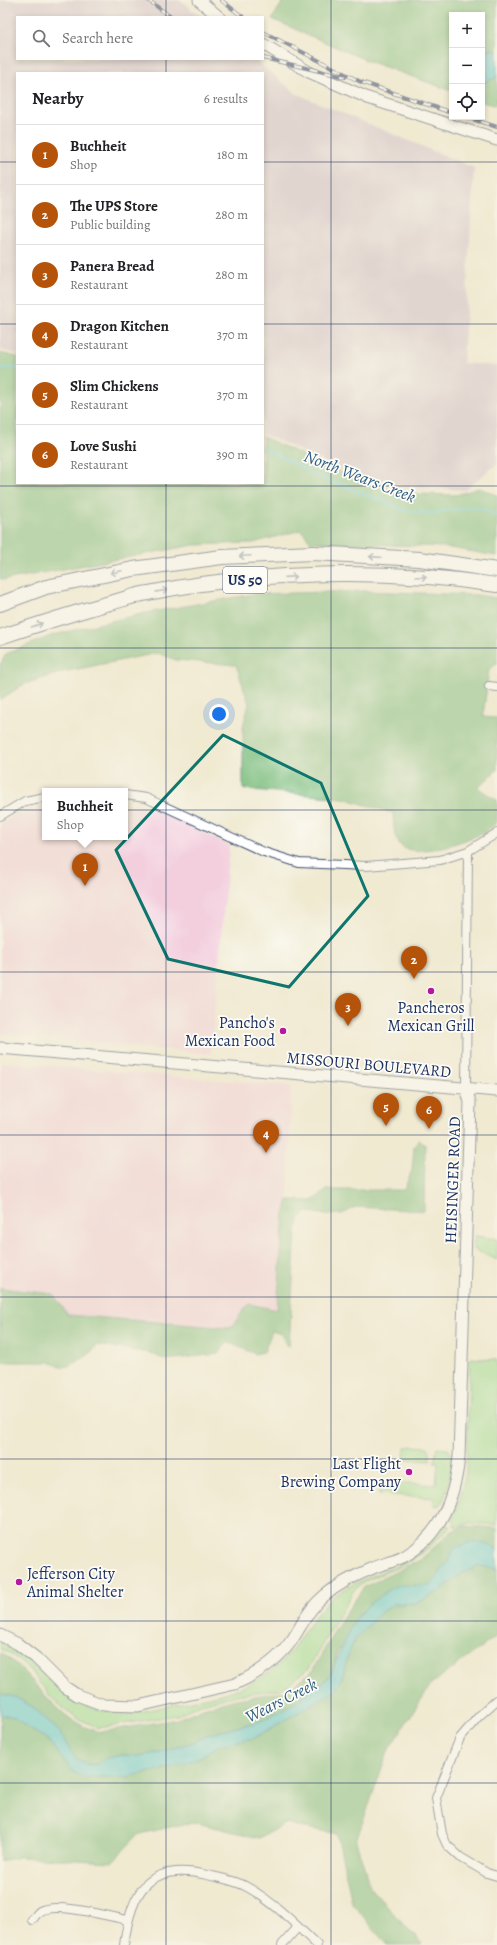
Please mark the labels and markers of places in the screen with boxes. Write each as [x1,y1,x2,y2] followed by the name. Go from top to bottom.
[72,853,98,886] pin: 1
[401,946,427,979] pin: 2
[426,986,436,996] marker: Pancheros Mexican Grill
[335,993,361,1026] pin: 3
[387,997,475,1037] place label: Pancheros Mexican Grill
[185,1012,275,1052] place label: Pancho's Mexican Food
[278,1026,288,1036] marker: Pancho's Mexican Food
[373,1093,399,1126] pin: 5
[416,1096,442,1129] pin: 6
[253,1120,279,1153] pin: 4
[280,1453,402,1493] place label: Last Flight Brewing Company
[404,1467,414,1477] marker: Last Flight Brewing Company
[26,1563,124,1603] place label: Jefferson City Animal Shelter
[14,1577,24,1587] marker: Jefferson City Animal Shelter

